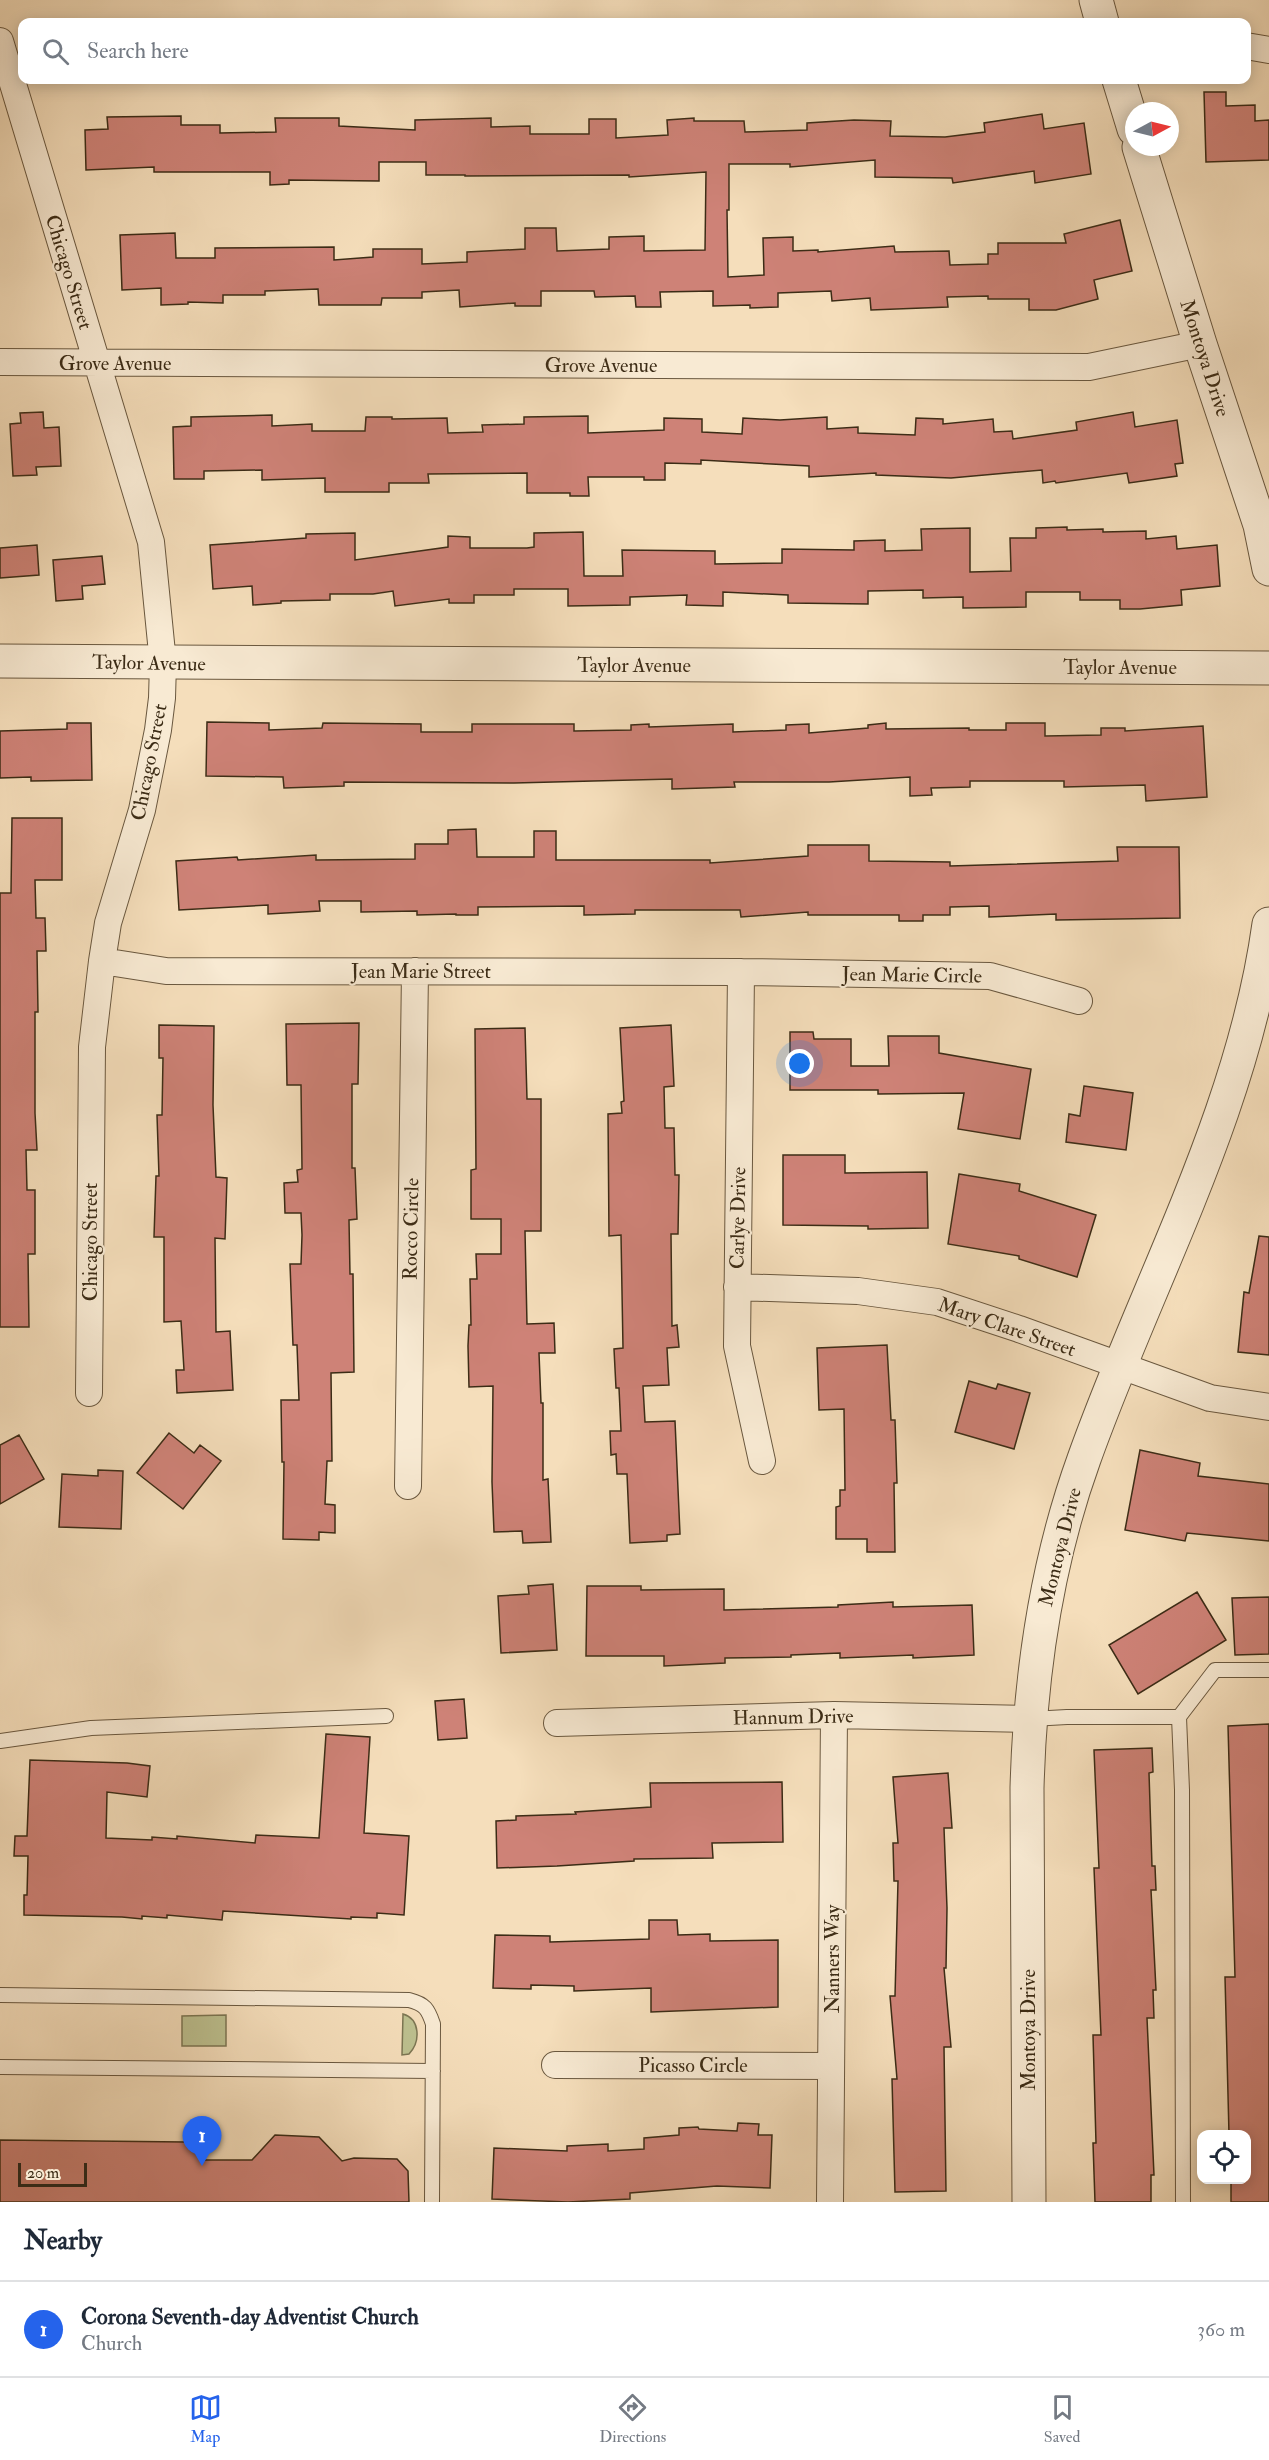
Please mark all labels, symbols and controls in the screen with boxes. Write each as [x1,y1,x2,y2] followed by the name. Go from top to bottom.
[18,18,1251,84] search box
[39,35,72,68] icon: search
[87,37,189,65] text: Search here
[1125,102,1179,156] north arrow
[40,212,98,333] street label: Chicago Street
[1174,296,1236,420] street label: Montoya Drive
[59,351,171,376] street label: Grove Avenue
[545,353,657,378] street label: Grove Avenue
[92,650,206,676] street label: Taylor Avenue
[577,653,691,678] street label: Taylor Avenue
[1063,655,1177,680] street label: Taylor Avenue
[125,701,173,823] street label: Chicago Street
[350,959,491,984] street label: Jean Marie Street
[841,961,982,989] street label: Jean Marie Circle
[785,1049,814,1078] your location
[725,1167,751,1269] street label: Carlye Drive
[398,1178,424,1280] street label: Rocco Circle
[78,1182,103,1301] street label: Chicago Street
[935,1292,1080,1362] street label: Mary Clare Street
[1033,1485,1087,1609] street label: Montoya Drive
[732,1703,854,1731] street label: Hannum Drive
[820,1904,845,2013] street label: Nanners Way
[1016,1969,1041,2091] street label: Montoya Drive
[638,2053,748,2078] street label: Picasso Circle
[182,2116,222,2166] pin: 1
[1197,2130,1251,2184] map controls
[1197,2130,1251,2184] button: locate
[18,2160,87,2188] scale bar
[27,2163,59,2183] text: 20 m
[24,2225,102,2257] text: Nearby
[81,2303,419,2331] text: Corona Seventh-day Adventist Church
[40,2317,47,2342] text: 1
[1197,2317,1245,2342] text: 360 m
[81,2331,142,2356] text: Church
[189,2391,222,2447] tab: Map
[599,2391,666,2447] tab: Directions
[1044,2391,1080,2447] tab: Saved

